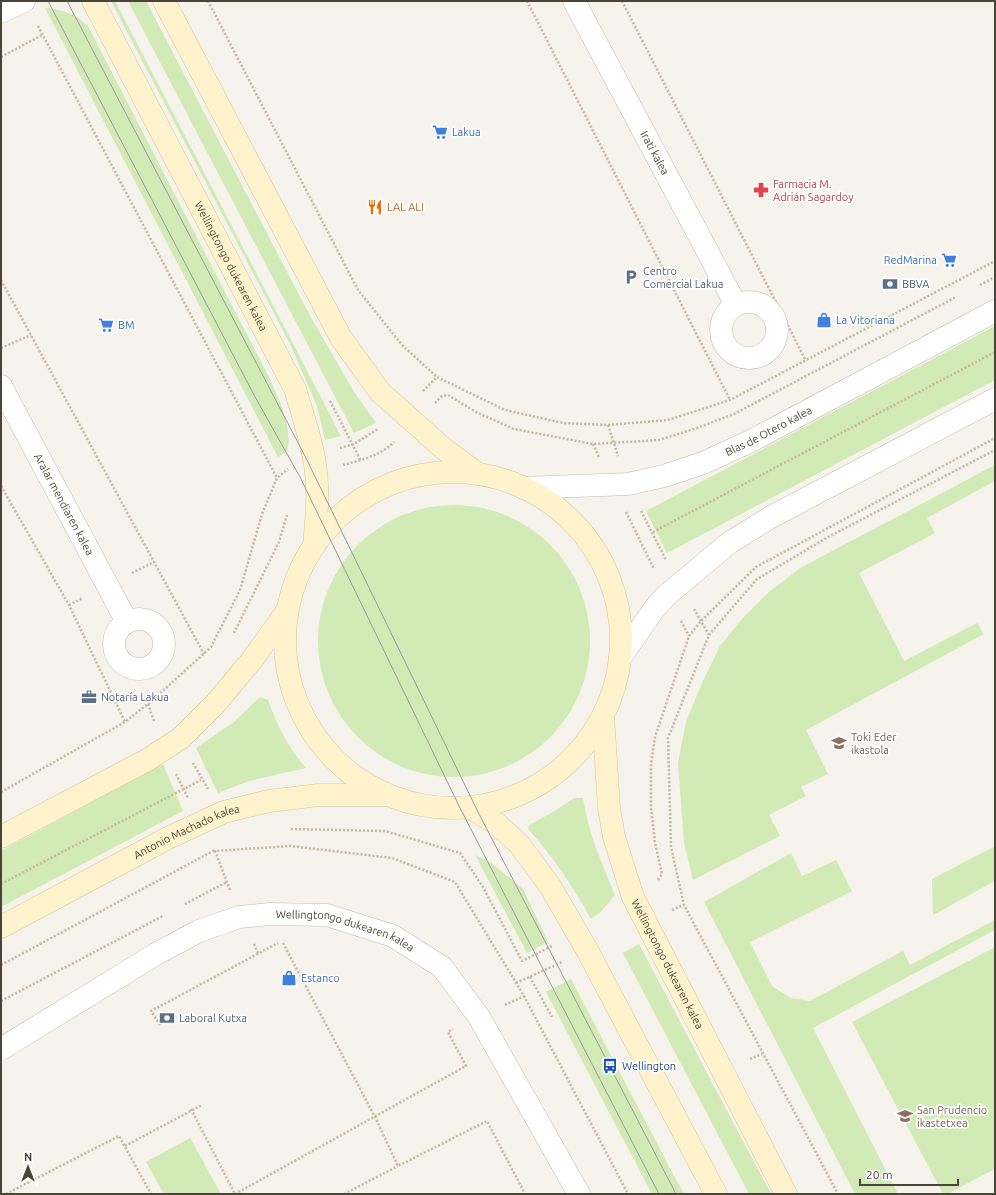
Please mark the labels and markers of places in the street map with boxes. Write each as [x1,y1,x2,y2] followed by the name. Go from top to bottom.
[431,123,449,141] supermarket icon: Lakua
[452,126,481,138] place label: Lakua
[773,178,854,203] place label: Farmacia M. Adrián Sagardoy
[752,181,770,199] pharmacy icon: Farmacia M. Adrián Sagardoy
[366,198,384,216] restaurant icon: LAL ALI
[387,201,424,213] place label: LAL ALI
[940,251,958,269] supermarket icon: RedMarina
[884,254,937,266] place label: RedMarina
[643,265,723,290] place label: Centro Comercial Lakua
[622,268,640,286] parking icon: Centro Comercial Lakua
[881,275,899,293] bank icon: BBVA
[902,278,930,290] place label: BBVA
[815,311,833,329] shop icon: La Vitoriana
[836,314,895,326] place label: La Vitoriana
[97,316,115,334] supermarket icon: BM
[118,319,135,331] place label: BM
[80,688,98,706] office icon: Notaría Lakua
[101,691,169,703] place label: Notaría Lakua
[851,731,897,756] place label: Toki Eder ikastola
[830,734,848,752] school or university icon: Toki Eder ikastola
[280,969,298,987] shop icon: Estanco
[301,972,340,984] place label: Estanco
[158,1009,176,1027] bank icon: Laboral Kutxa
[179,1012,247,1024] place label: Laboral Kutxa
[601,1057,619,1075] bus stop icon: Wellington
[622,1060,676,1072] place label: Wellington
[917,1104,987,1129] place label: San Prudencio ikastetxea
[896,1107,914,1125] school or university icon: San Prudencio ikastetxea

